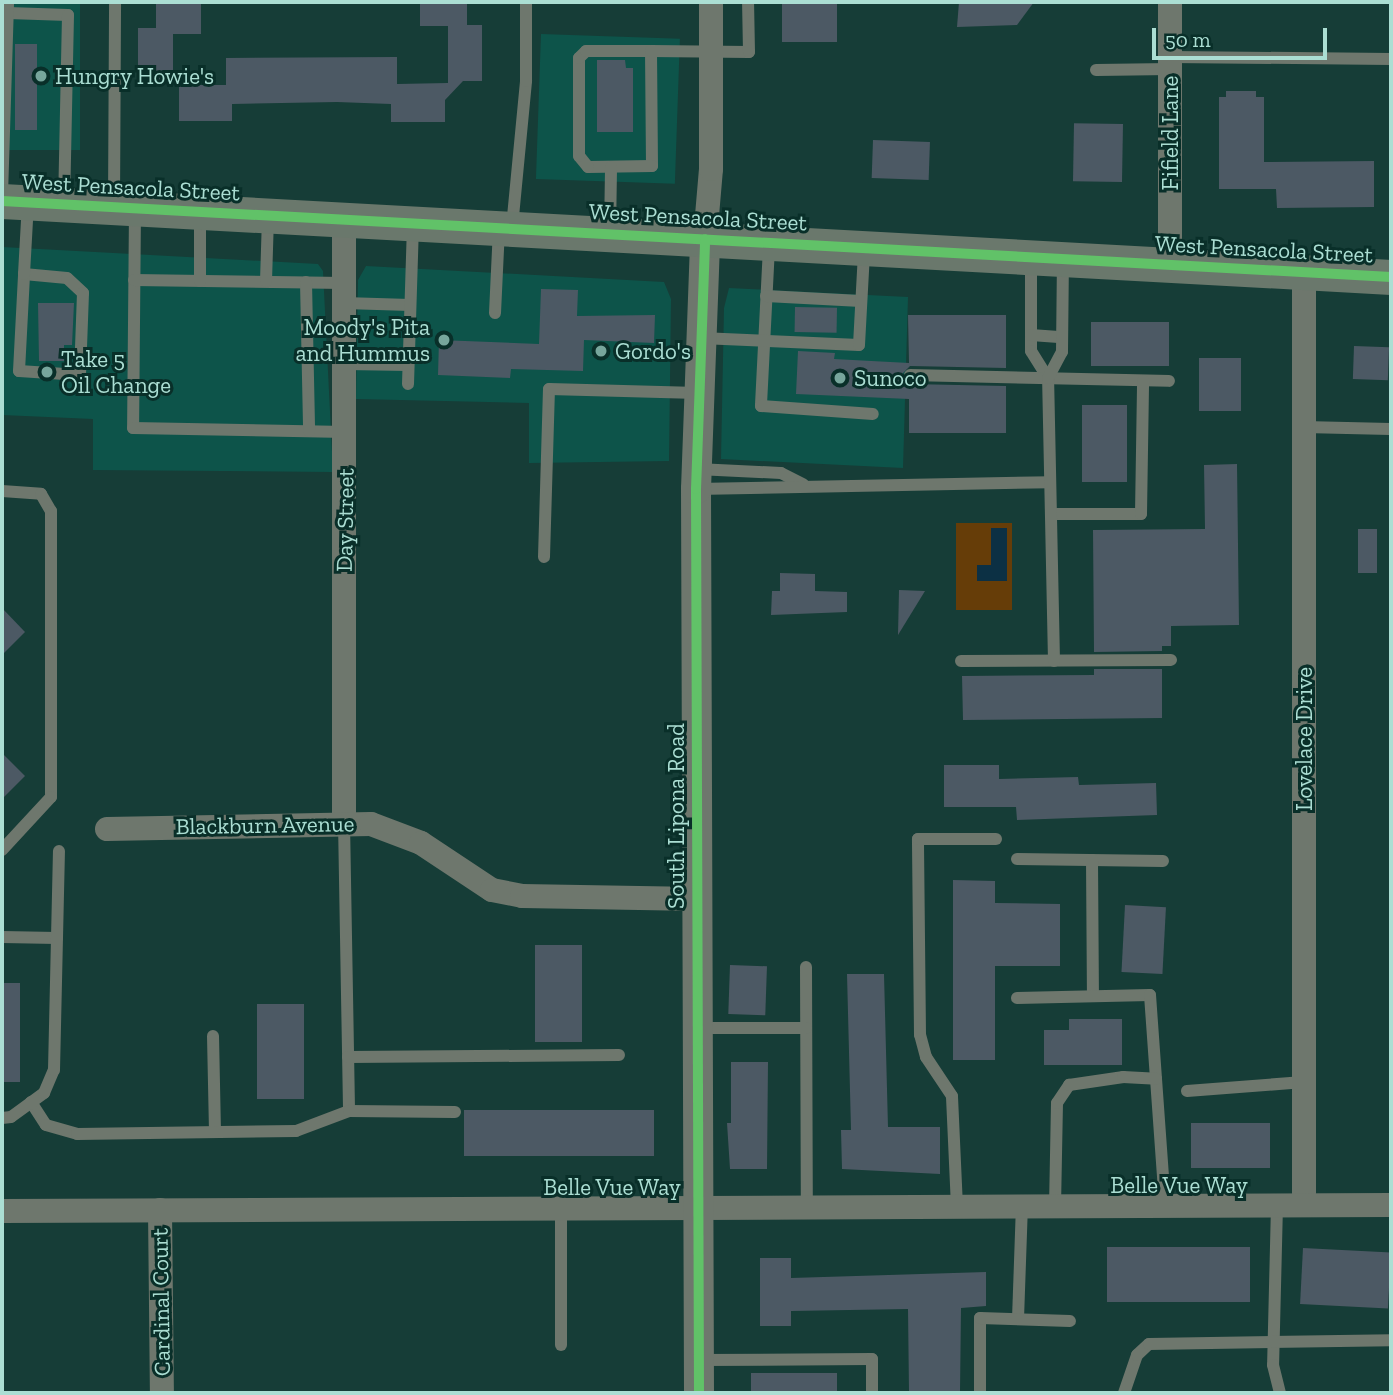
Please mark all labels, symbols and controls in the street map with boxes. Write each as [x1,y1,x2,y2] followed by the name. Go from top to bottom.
[1155,14,1330,58] scale bar
[1165,27,1211,52] text: 50 m
[55,62,215,90] place label: Hungry Howie's
[33,68,49,84] marker: Hungry Howie's
[1156,76,1184,190] street label: Fifield Lane
[21,168,241,206] street label: West Pensacola Street
[588,198,808,236] street label: West Pensacola Street
[1154,230,1374,268] street label: West Pensacola Street
[295,313,430,367] place label: Moody's Pita and Hummus
[436,332,452,348] marker: Moody's Pita and Hummus
[615,337,691,365] place label: Gordo's
[593,343,609,359] marker: Gordo's
[61,345,171,399] place label: Take 5 Oil Change
[39,364,55,380] marker: Take 5 Oil Change
[854,364,927,392] place label: Sunoco
[832,370,848,386] marker: Sunoco
[330,468,360,572] street label: Day Street
[1290,667,1318,811] street label: Lovelace Drive
[662,723,690,909] street label: South Lipona Road
[175,810,355,840] street label: Blackburn Avenue
[1110,1171,1248,1199] street label: Belle Vue Way
[543,1173,681,1201] street label: Belle Vue Way
[146,1228,176,1376] street label: Cardinal Court

